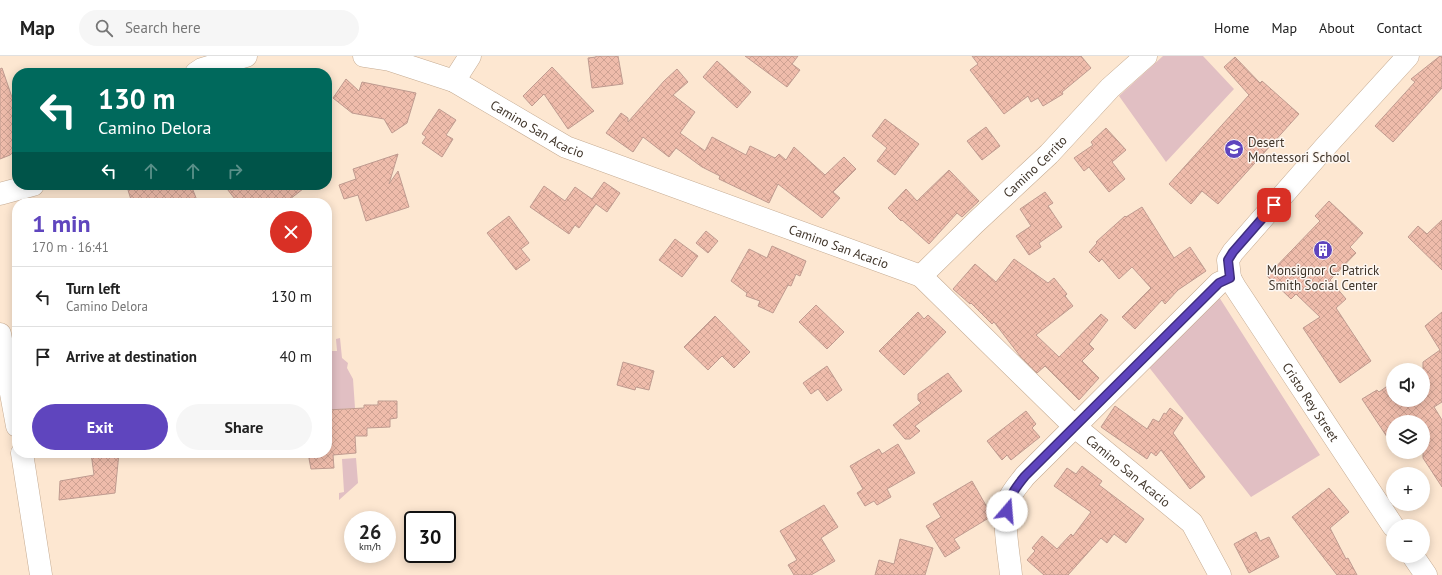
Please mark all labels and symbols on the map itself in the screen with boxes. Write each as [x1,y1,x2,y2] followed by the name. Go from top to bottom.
[487,96,586,162] street label: Camino San Acacio
[1000,132,1071,202] street label: Camino Cerrito
[1248,134,1350,166] place label: Desert Montessori School
[1223,138,1245,160] school or university icon: Desert Montessori School
[1257,188,1291,222] pin
[786,221,891,273] street label: Camino San Acacio
[1312,239,1334,261] building icon: Monsignor C. Patrick Smith Social Center
[1267,262,1380,294] place label: Monsignor C. Patrick Smith Social Center
[1278,359,1343,445] street label: Cristo Rey Street
[1082,431,1174,511] street label: Camino San Acacio
[986,490,1028,532] position arrow
[404,511,456,563] speed limit sign: 30

